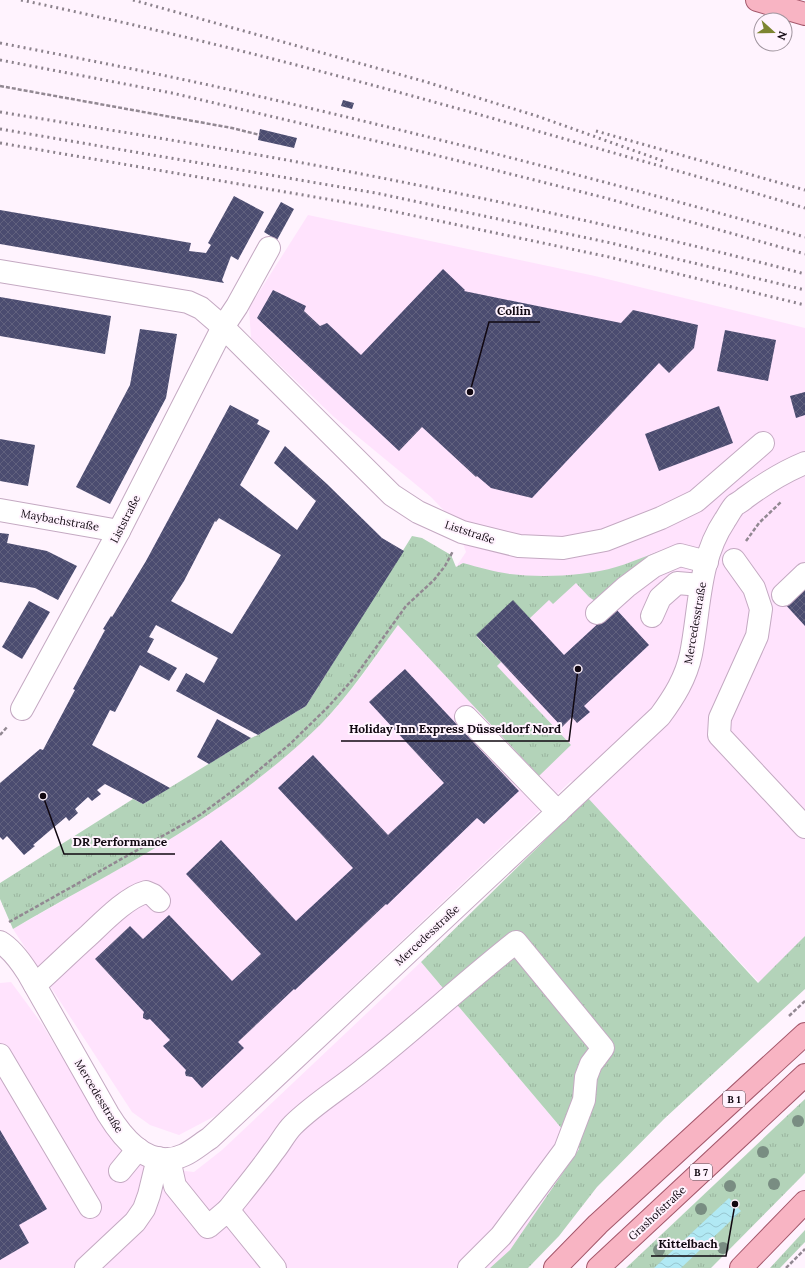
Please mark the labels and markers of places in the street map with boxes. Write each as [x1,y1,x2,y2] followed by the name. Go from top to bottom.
[489,298,540,322] callout: Collin
[341,717,569,741] callout: Holiday Inn Express Düsseldorf Nord
[64,830,175,854] callout: DR Performance
[651,1232,726,1256] callout: Kittelbach

